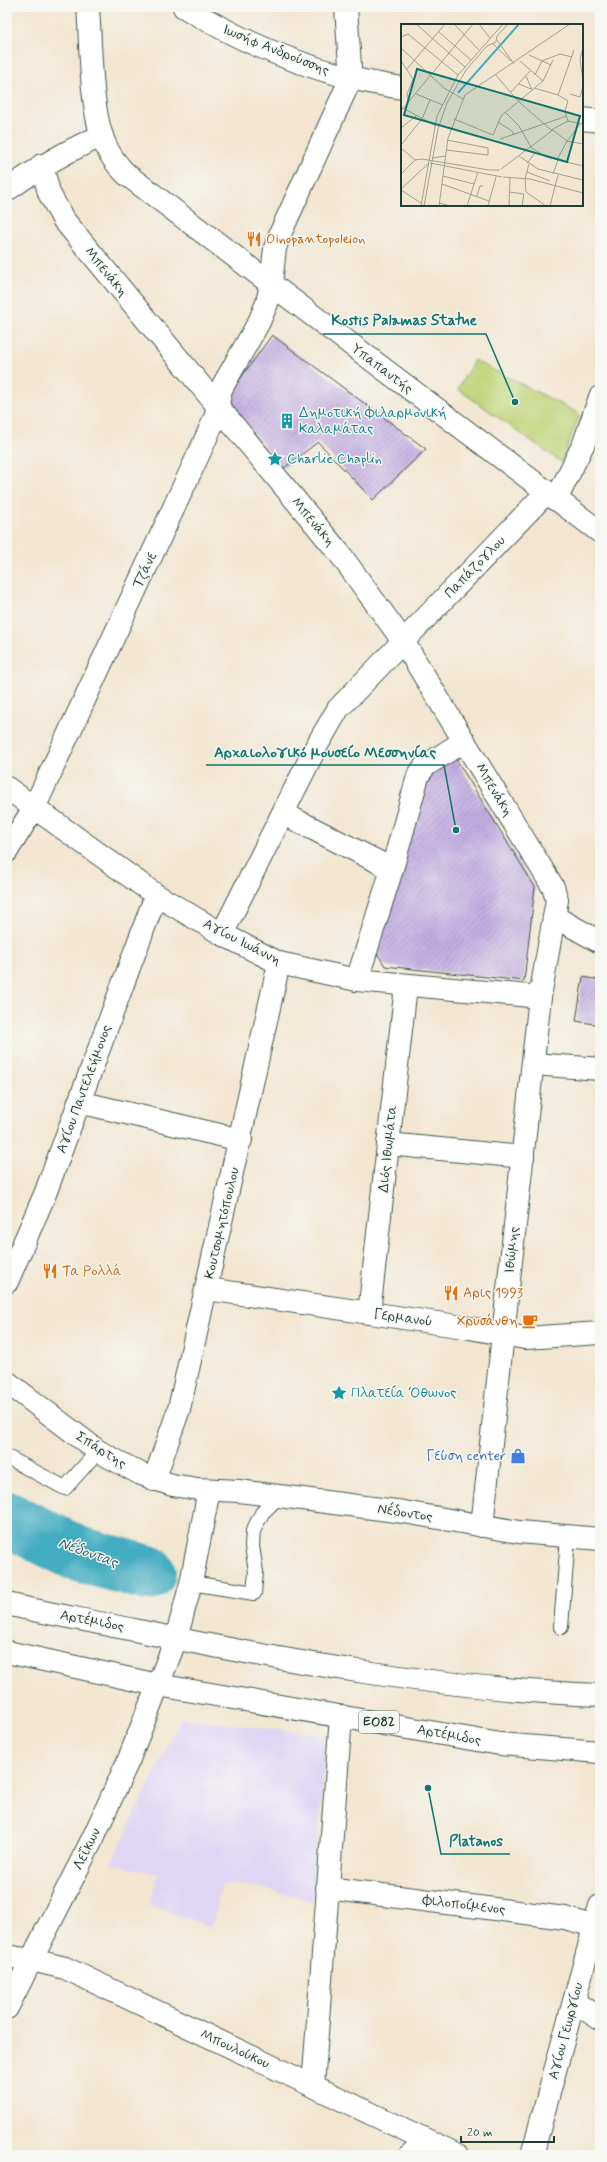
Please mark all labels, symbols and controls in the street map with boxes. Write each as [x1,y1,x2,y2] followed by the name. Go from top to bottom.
[220,20,332,80] street label: Ιωσήφ Ανδρούσσης
[401,24,583,206] inset map
[245,230,263,248] restaurant icon: Oinopantopoleion
[266,230,365,248] place label: Oinopantopoleion
[80,243,132,301] street label: Μπενάκη
[323,307,486,334] callout: Kostis Palamas Statue
[331,311,477,331] text: Kostis Palamas Statue
[348,340,416,398] street label: Υπαπαντής
[299,404,447,438] place label: Δημοτική Φιλαρμονική Καλαμάτας
[278,412,296,430] building icon: Δημοτική Φιλαρμονική Καλαμάτας
[266,450,284,468] place icon: Charlie Chaplin
[287,450,382,468] place label: Charlie Chaplin
[287,494,339,550] street label: Μπενάκη
[441,532,509,602] street label: Παπάζογλου
[129,549,161,591] street label: Τζάνε
[206,738,444,765] callout: Αρχαιολογικό μουσείο Μεσσηνίας
[214,743,436,763] text: Αρχαιολογικό μουσείο Μεσσηνίας
[471,760,517,820] street label: Μπενάκη
[200,915,284,969] street label: Αγίου Ιωάννη
[52,1022,116,1156] street label: Αγίου Παντελεήμονος
[374,1104,402,1193] street label: Διός Ιθωμάτα
[200,1165,244,1281] street label: Κουτσομητόπουλου
[501,1226,523,1274] street label: Ιθώμης
[41,1262,59,1280] restaurant icon: Τα Ρολλά
[62,1262,122,1280] place label: Τα Ρολλά
[442,1284,460,1302] restaurant icon: Αρις 1993
[463,1284,523,1302] place label: Αρις 1993
[372,1305,434,1331] street label: Γερμανού
[457,1312,518,1330] place label: Χρυσάνθη
[521,1312,539,1330] cafe icon: Χρυσάνθη
[330,1384,348,1402] place icon: Πλατεία Όθωνος
[351,1384,456,1402] place label: Πλατεία Όθωνος
[72,1427,130,1473] street label: Σπάρτης
[426,1447,506,1465] place label: Γεύση center
[509,1447,527,1465] shop icon: Γεύση center
[376,1499,434,1526] street label: Νέδοντος
[56,1533,122,1573] water label: Νέδoντας
[58,1605,126,1636] street label: Αρτέμιδος
[359,1711,399,1733] road number: ΕΟ82
[416,1720,483,1749] street label: Αρτέμιδος
[69,1825,105,1873] street label: Λεΐκων
[441,1827,510,1854] callout: Platanos
[449,1832,503,1852] text: Platanos
[421,1891,506,1919] street label: Φιλοποίμενος
[544,1981,588,2081] street label: Αγίου Γεωργίου
[197,2025,273,2073] street label: Μπουλούκου
[461,2118,554,2144] scale bar
[467,2125,493,2141] text: 20 m

